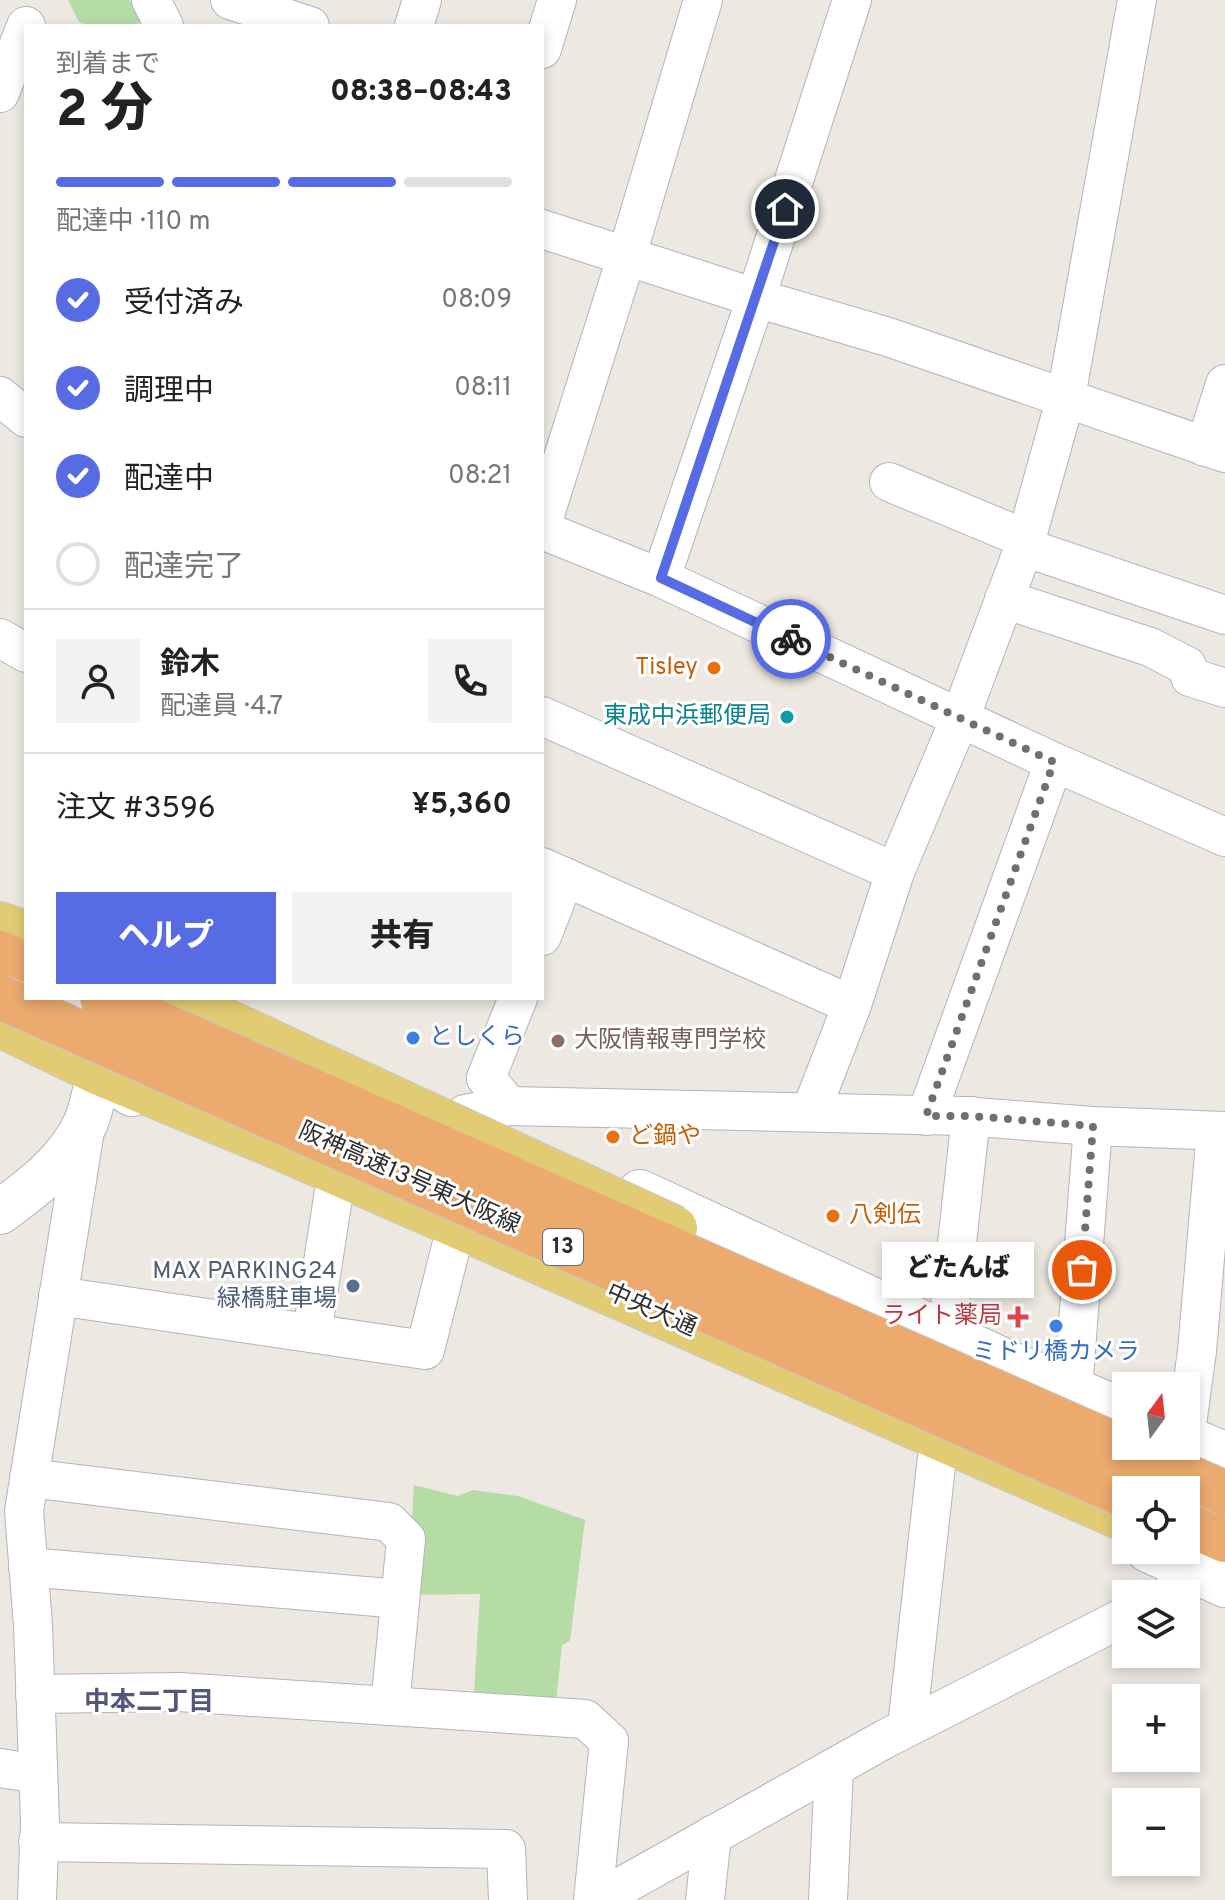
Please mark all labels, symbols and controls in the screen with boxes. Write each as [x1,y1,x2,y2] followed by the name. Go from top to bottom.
[56,49,160,82] text: 到着まで
[330,74,512,111] text: 08:38–08:43
[56,79,153,145] text: 2 分
[751,175,819,243] pin
[763,187,807,231] icon: home
[56,206,210,239] text: 配達中 · 110 m
[56,278,100,322] icon: check
[441,284,512,317] text: 08:09
[124,286,244,323] text: 受付済み
[56,366,100,410] icon: check
[454,372,512,405] text: 08:11
[124,374,214,411] text: 調理中
[56,454,100,498] icon: check
[448,460,512,493] text: 08:21
[124,462,214,499] text: 配達中
[124,550,244,587] text: 配達完了
[751,599,831,679] courier
[769,617,813,661] icon: bike
[56,639,140,723] button: person
[428,639,512,723] button: phone
[160,647,220,684] text: 鈴木
[635,653,698,683] place label: Tisley
[705,659,723,677] marker: Tisley
[160,691,283,724] text: 配達員 · 4.7
[603,702,771,732] place label: 東成中浜郵便局
[778,708,796,726] marker: 東成中浜郵便局
[412,787,512,824] text: ¥5,360
[56,791,216,828] text: 注文 #3596
[56,892,276,984] button: ヘルプ
[292,892,512,984] button: 共有
[429,1023,525,1053] place label: としくら
[574,1026,766,1056] place label: 大阪情報専門学校
[404,1029,422,1047] marker: としくら
[549,1032,567,1050] marker: 大阪情報専門学校
[294,1117,524,1241] street label: 阪神高速13号東大阪線
[629,1122,701,1152] place label: ど鍋や
[604,1128,622,1146] marker: ど鍋や
[849,1201,921,1231] place label: 八剣伝
[824,1207,842,1225] marker: 八剣伝
[543,1229,583,1265] road number: 13
[1048,1236,1116,1304] pin
[882,1242,1034,1298] callout: どたんば
[1060,1248,1104,1292] icon: bag
[906,1253,1010,1286] text: どたんば
[152,1257,337,1315] place label: MAX PARKING24 緑橋駐車場
[344,1277,362,1295] marker: MAX PARKING24 緑橋駐車場
[601,1278,701,1344] street label: 中央大通
[882,1302,1002,1332] place label: ライト薬局
[1009,1308,1027,1326] marker: ライト薬局
[1047,1317,1065,1335] marker: ミドリ橋カメラ
[972,1338,1140,1368] place label: ミドリ橋カメラ
[1112,1372,1200,1460] north arrow
[1112,1372,1200,1876] map controls
[1112,1476,1200,1564] button: locate
[1112,1580,1200,1668] button: layers
[1112,1684,1200,1772] button: +
[84,1687,214,1720] district label: 中本二丁目
[1112,1788,1200,1876] button: −

